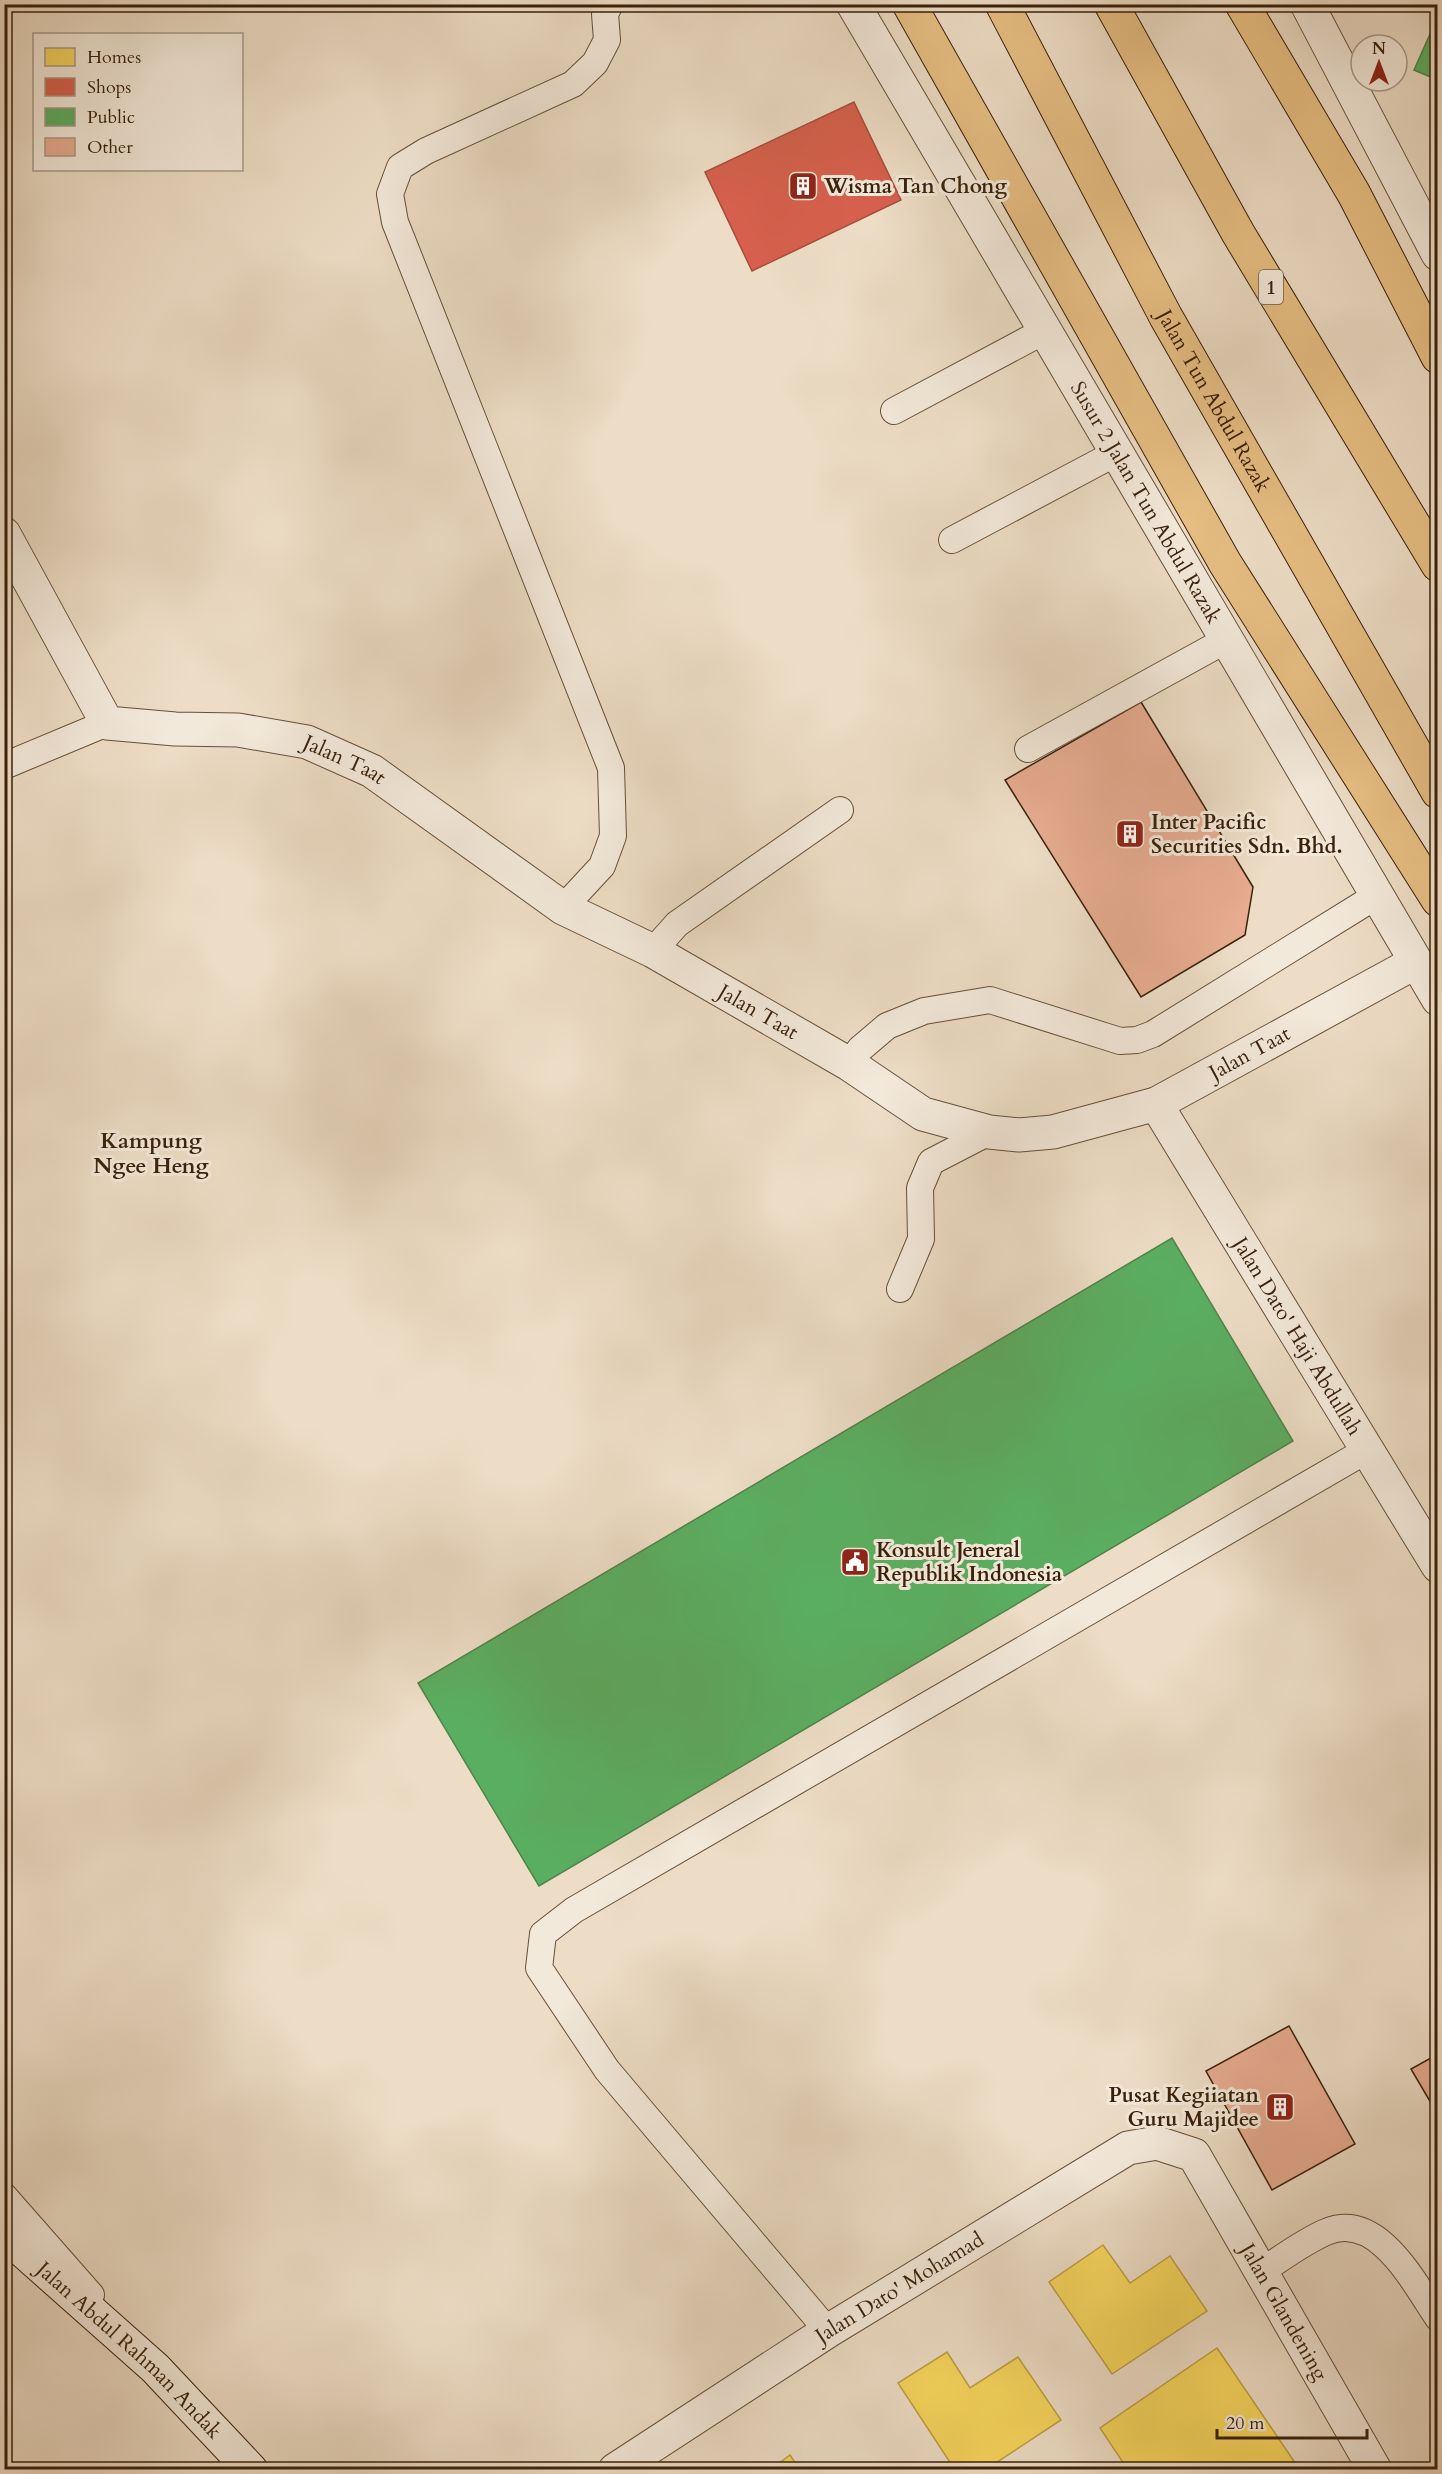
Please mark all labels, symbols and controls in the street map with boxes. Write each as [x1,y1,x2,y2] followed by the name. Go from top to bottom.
[33,33,243,171] legend
[1349,33,1409,93] north arrow
[1372,38,1386,60] text: N
[87,45,141,70] text: Homes
[87,75,131,100] text: Shops
[87,105,135,130] text: Public
[87,135,133,160] text: Other
[787,170,819,202] building icon: Wisma Tan Chong
[823,172,1007,201] place label: Wisma Tan Chong
[1259,270,1283,304] road number: 1
[1149,302,1278,498] street label: Jalan Tun Abdul Razak
[1063,376,1229,629] street label: Susur 2 Jalan Tun Abdul Razak
[296,726,392,791] street label: Jalan Taat
[1151,808,1343,861] place label: Inter Pacific Securities Sdn. Bhd.
[1114,818,1146,850] building icon: Inter Pacific Securities Sdn. Bhd.
[710,976,804,1046] street label: Jalan Taat
[1201,1019,1296,1088] street label: Jalan Taat
[93,1126,210,1181] district label: Kampung Ngee Heng
[1225,1229,1369,1441] street label: Jalan Dato' Haji Abdullah
[876,1536,1063,1589] place label: Konsult Jeneral Republik Indonesia
[839,1546,871,1578] public building icon: Konsult Jeneral Republik Indonesia
[1109,2081,1259,2134] place label: Pusat Kegiiatan Guru Majidee
[1264,2091,1296,2123] building icon: Pusat Kegiiatan Guru Majidee
[807,2225,989,2352] street label: Jalan Dato' Mohamad
[1232,2236,1335,2386] street label: Jalan Glandening
[28,2253,229,2446] street label: Jalan Abdul Rahman Andak
[1217,2402,1367,2440] scale bar
[1226,2411,1265,2436] text: 20 m

